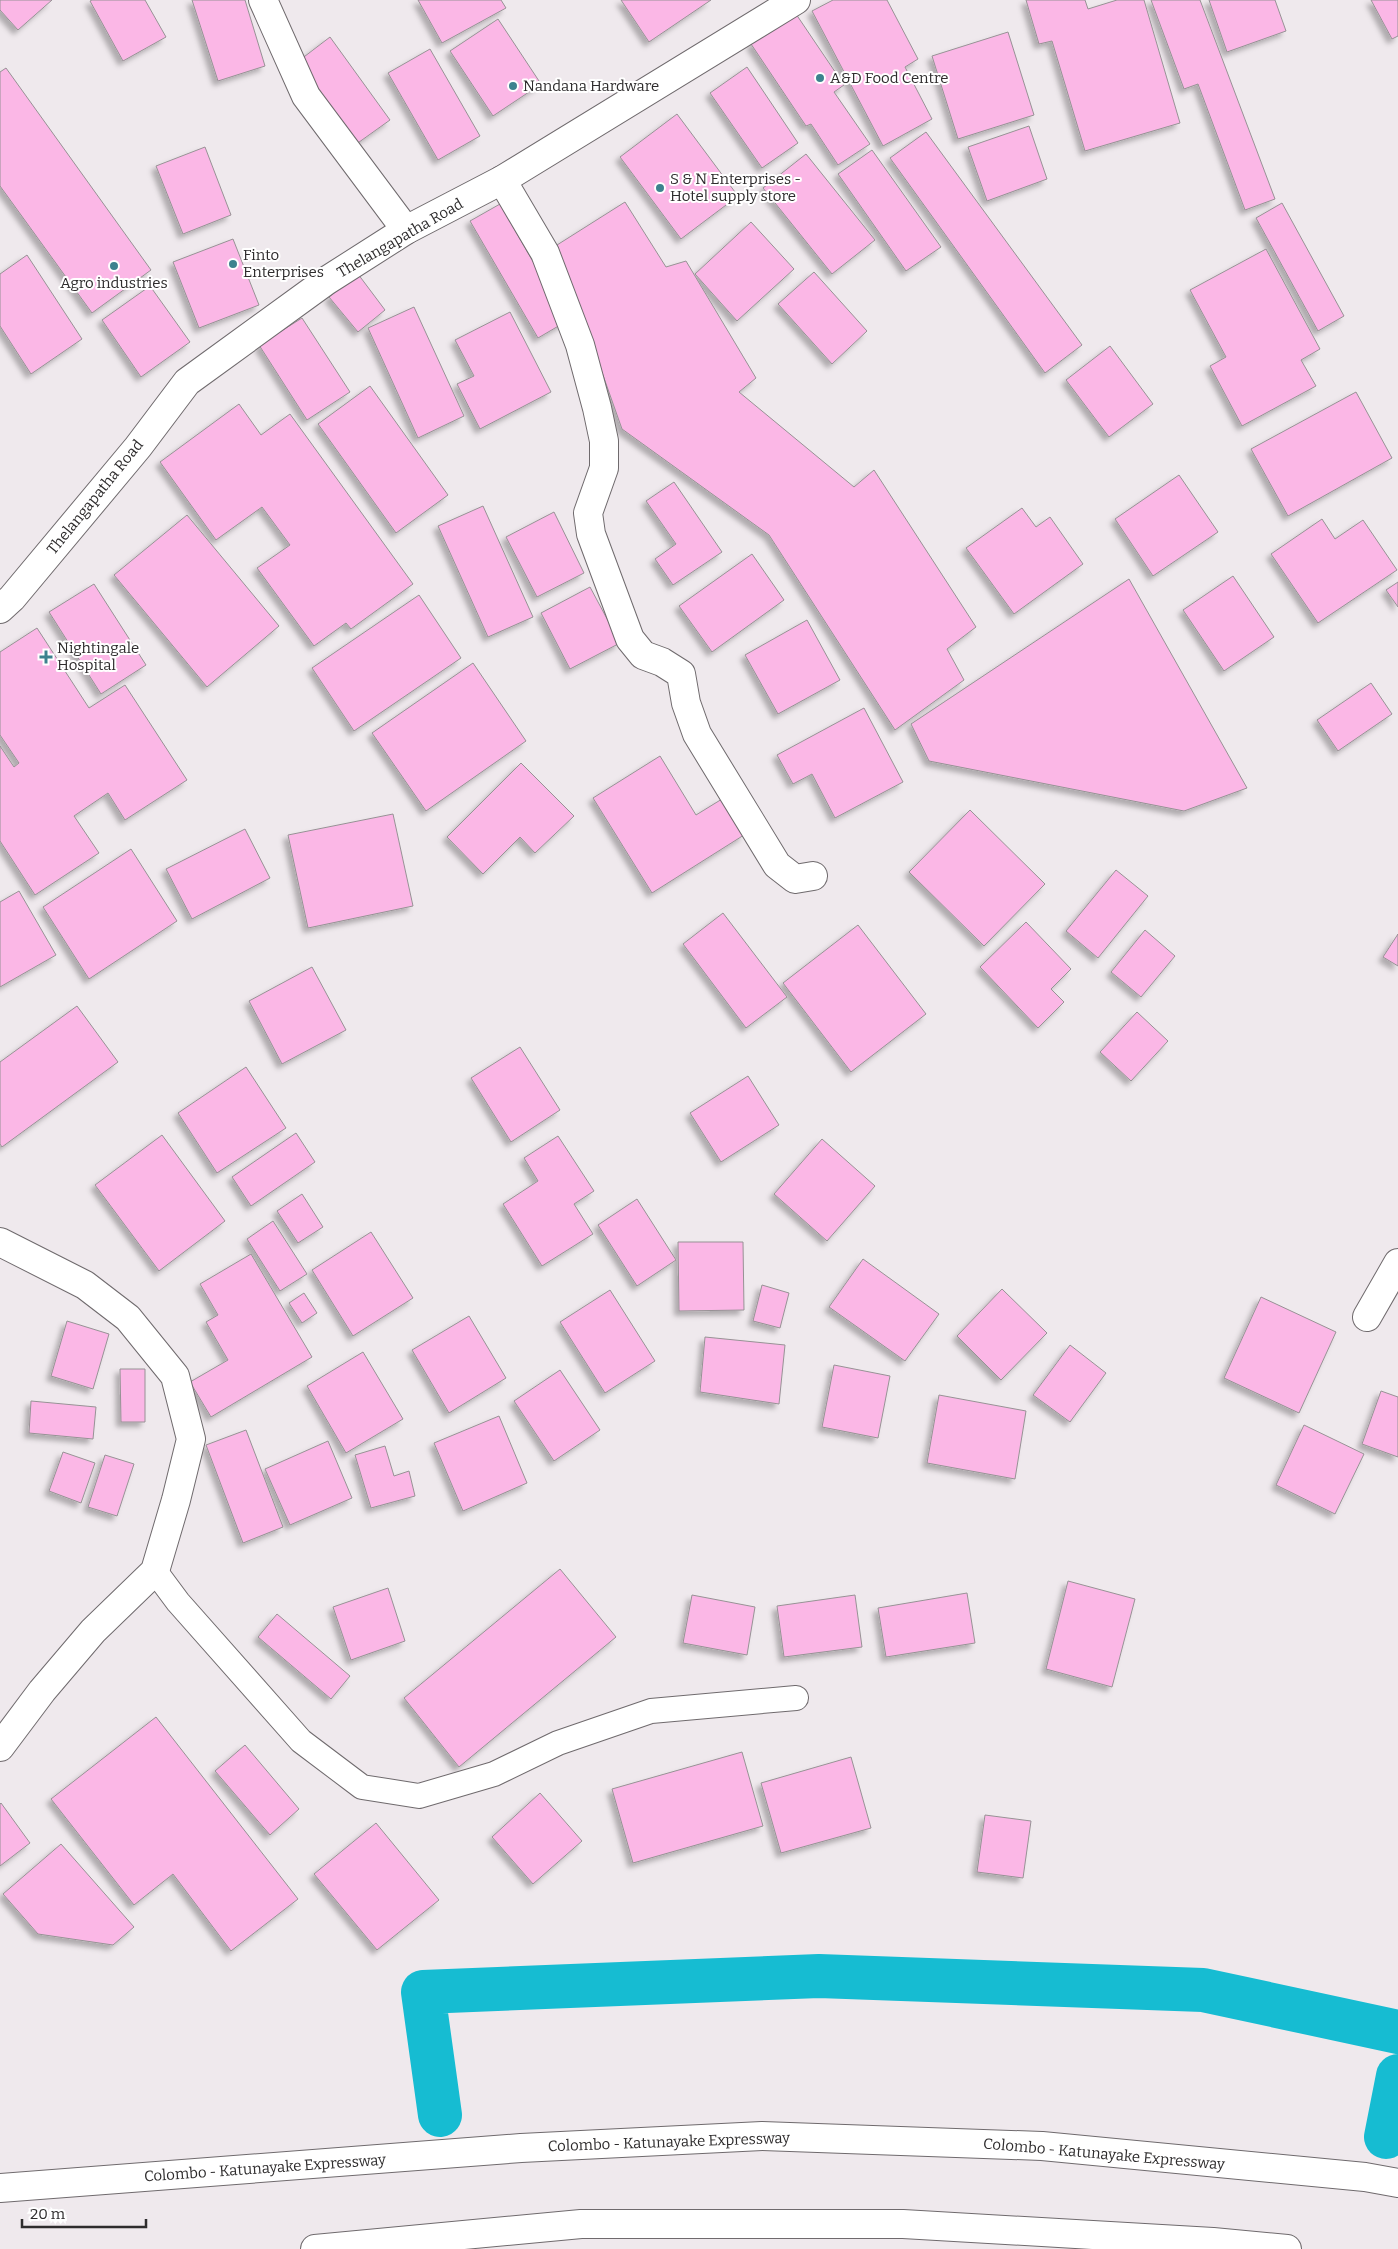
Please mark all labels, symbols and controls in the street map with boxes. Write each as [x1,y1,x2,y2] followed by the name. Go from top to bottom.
[830,69,949,87] place label: A&D Food Centre
[814,72,826,84] marker: A&D Food Centre
[523,77,659,95] place label: Nandana Hardware
[507,80,519,92] marker: Nandana Hardware
[670,170,801,205] place label: S & N Enterprises - Hotel supply store
[654,182,666,194] marker: S & N Enterprises - Hotel supply store
[334,195,466,281] street label: Thelangapatha Road
[243,246,324,281] place label: Finto Enterprises
[227,258,239,270] marker: Finto Enterprises
[108,260,120,272] marker: Agro industries
[60,274,168,292] place label: Agro industries
[43,436,147,558] street label: Thelangapatha Road
[57,639,139,674] place label: Nightingale Hospital
[39,650,53,664] marker: Nightingale Hospital
[548,2129,791,2155] street label: Colombo - Katunayake Expressway
[982,2134,1226,2174] street label: Colombo - Katunayake Expressway
[143,2151,387,2185] street label: Colombo - Katunayake Expressway
[22,2196,146,2228] scale bar
[30,2205,66,2223] text: 20 m

